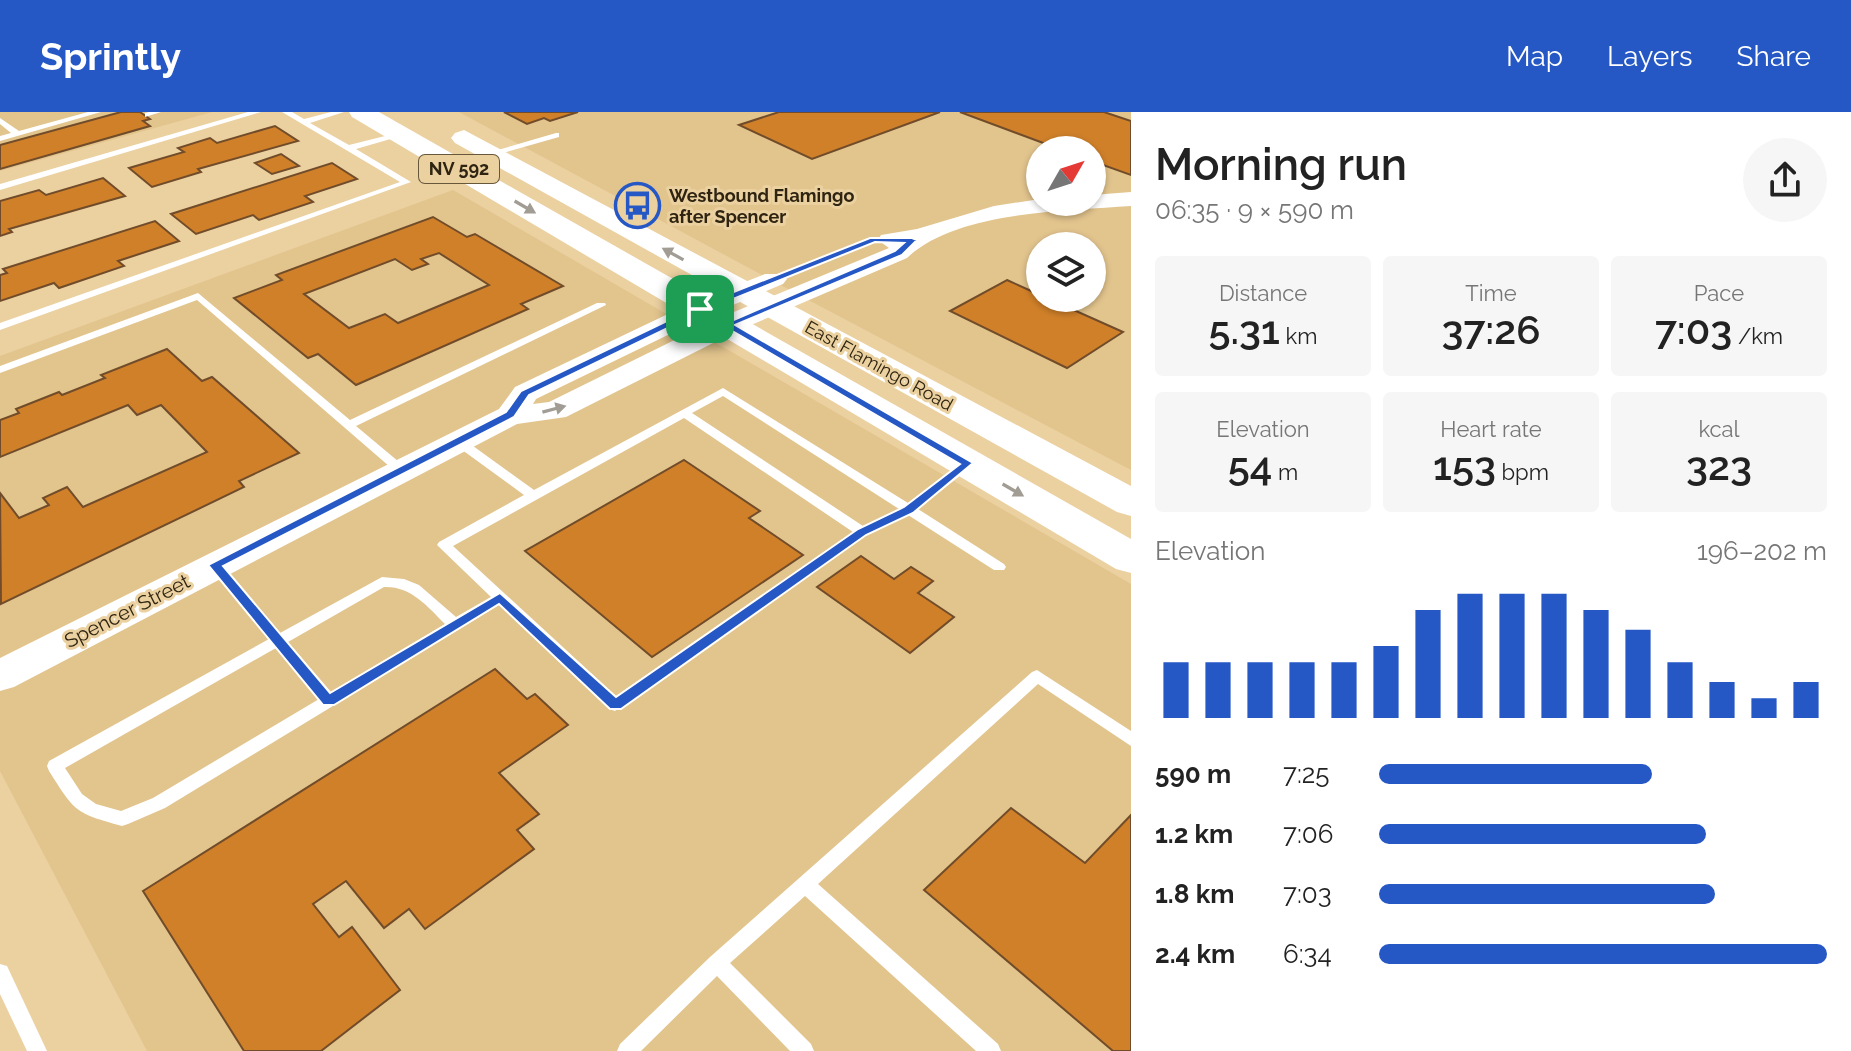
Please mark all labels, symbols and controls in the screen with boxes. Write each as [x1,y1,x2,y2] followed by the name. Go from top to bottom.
[40,34,181,79] text: Sprintly
[1506,40,1563,73] text: Map
[1607,40,1693,73] text: Layers
[1737,40,1811,73] text: Share
[1026,136,1106,216] north arrow
[1026,136,1106,312] map controls
[1743,138,1827,222] button: share
[1155,139,1407,190] text: Morning run
[419,155,499,183] road number: NV 592
[614,182,662,230] bus stop icon: Westbound Flamingo after Spencer
[669,185,854,227] place label: Westbound Flamingo after Spencer
[1155,195,1354,225] text: 06:35 · 9 × 590 m
[514,200,536,214] one-way arrow
[1026,232,1106,312] button: layers
[662,247,685,260] one-way arrow
[666,275,734,343] pin
[1219,280,1307,306] text: Distance
[1465,280,1517,306] text: Time
[1694,280,1744,306] text: Pace
[678,287,722,331] icon: arrive
[1209,306,1280,353] text: 5.31
[1441,306,1541,353] text: 37:26
[1655,306,1732,353] text: 7:03
[802,316,957,415] street label: East Flamingo Road
[1280,323,1317,349] text: km
[1732,323,1783,349] text: /km
[541,402,566,414] one-way arrow
[1216,416,1310,442] text: Elevation
[1440,416,1542,442] text: Heart rate
[1698,416,1740,442] text: kcal
[1228,442,1272,489] text: 54
[1433,442,1496,489] text: 153
[1686,442,1752,489] text: 323
[1272,459,1298,485] text: m
[1496,459,1549,485] text: bpm
[1002,483,1024,497] one-way arrow
[1155,536,1265,566] text: Elevation
[1697,536,1827,566] text: 196–202 m
[60,569,194,653] street label: Spencer Street
[1155,759,1231,789] text: 590 m
[1283,759,1330,789] text: 7:25
[1155,819,1233,849] text: 1.2 km
[1283,819,1333,849] text: 7:06
[1155,879,1234,909] text: 1.8 km
[1283,879,1332,909] text: 7:03
[1155,939,1235,969] text: 2.4 km
[1283,939,1332,969] text: 6:34

